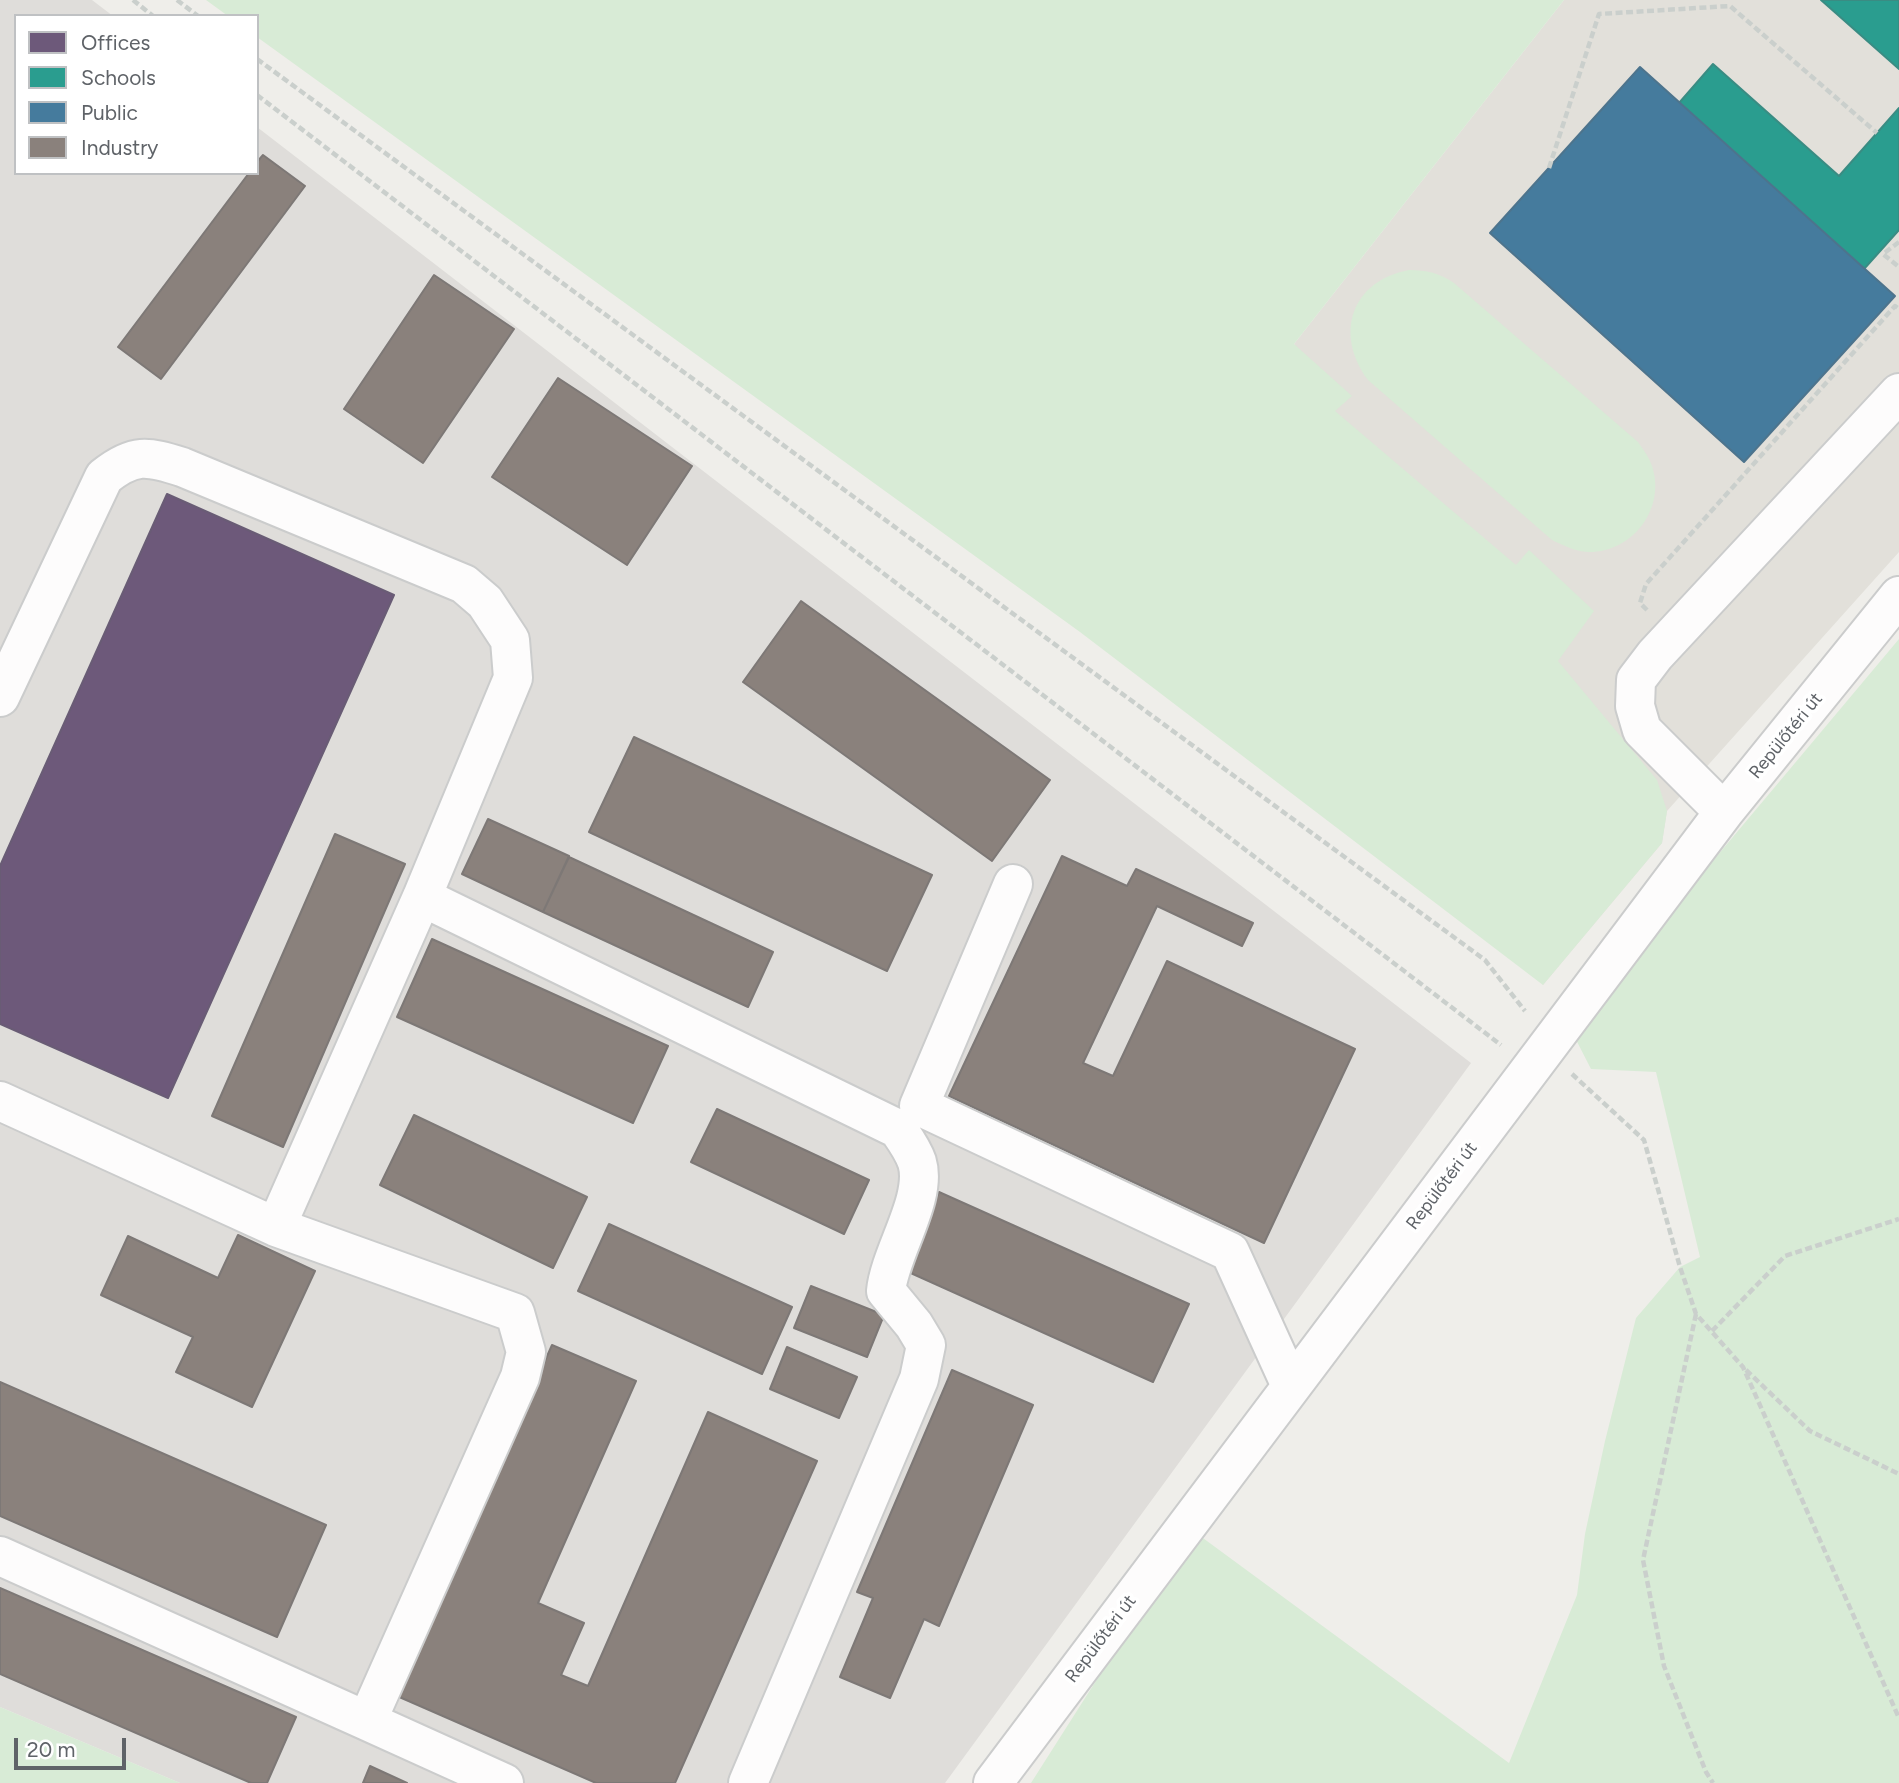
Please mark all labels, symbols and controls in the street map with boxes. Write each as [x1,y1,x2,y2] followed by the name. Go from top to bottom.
[14,14,259,175] legend
[81,30,150,55] text: Offices
[81,65,156,90] text: Schools
[81,100,138,125] text: Public
[81,135,158,160] text: Industry
[1745,689,1827,783] street label: Repülőtéri út
[1402,1138,1482,1234] street label: Repülőtéri út
[1061,1591,1141,1687] street label: Repülőtéri út
[18,1724,130,1768] scale bar
[27,1737,75,1762] text: 20 m

